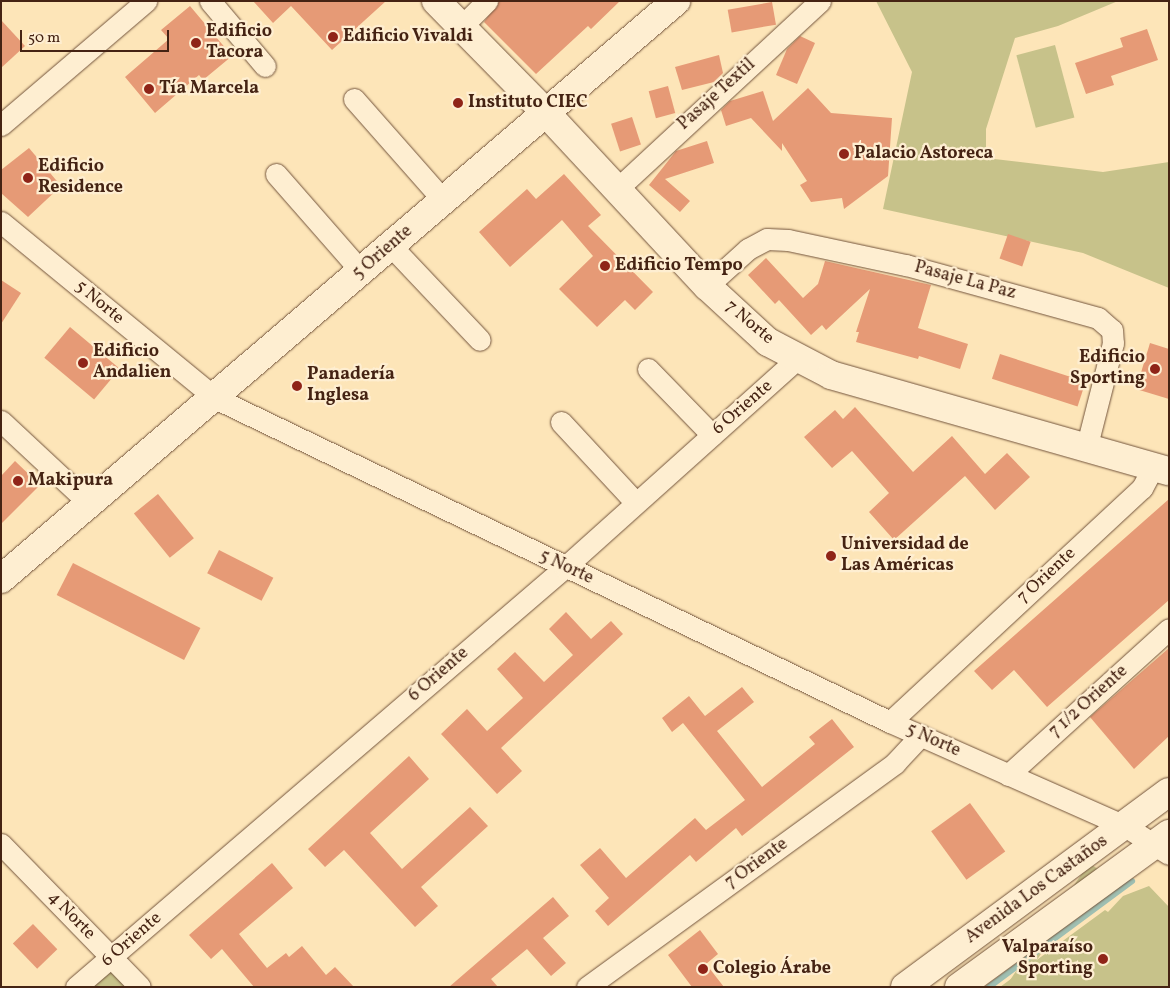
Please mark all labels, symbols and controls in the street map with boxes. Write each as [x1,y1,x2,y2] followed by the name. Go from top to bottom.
[22,20,171,52] scale bar
[206,22,272,64] place label: Edificio Tacora
[343,26,474,48] place label: Edificio Vivaldi
[28,28,60,49] text: 50 m
[327,31,339,43] marker: Edificio Vivaldi
[190,37,202,49] marker: Edificio Tacora
[674,54,760,136] street label: Pasaje Textil
[159,78,259,100] place label: Tía Marcela
[143,83,155,95] marker: Tía Marcela
[468,92,588,114] place label: Instituto CIEC
[452,97,464,109] marker: Instituto CIEC
[854,143,993,165] place label: Palacio Astoreca
[838,148,850,160] marker: Palacio Astoreca
[38,157,123,200] place label: Edificio Residence
[22,172,34,184] marker: Edificio Residence
[349,221,417,285] street label: 5 Oriente
[615,255,743,277] place label: Edificio Tempo
[912,257,1018,305] street label: Pasaje La Paz
[599,260,611,272] marker: Edificio Tempo
[70,276,128,330] street label: 5 Norte
[720,296,778,350] street label: 7 Norte
[93,342,171,384] place label: Edificio Andalien
[1070,348,1145,390] place label: Edificio Sporting
[77,357,89,369] marker: Edificio Andalien
[1149,363,1161,375] marker: Edificio Sporting
[307,365,395,408] place label: Panadería Inglesa
[708,376,778,440] street label: 6 Oriente
[291,380,303,392] marker: Panadería Inglesa
[28,470,113,492] place label: Makipura
[12,475,24,487] marker: Makipura
[841,535,969,578] place label: Universidad de Las Américas
[1013,543,1081,609] street label: 7 Oriente
[535,546,597,590] street label: 5 Norte
[825,550,837,562] marker: Universidad de Las Américas
[404,643,474,707] street label: 6 Oriente
[1045,661,1133,743] street label: 7 1/2 Oriente
[902,719,964,763] street label: 5 Norte
[961,831,1113,949] street label: Avenida Los Castaños
[721,834,793,894] street label: 7 Oriente
[43,887,99,945] street label: 4 Norte
[97,908,167,972] street label: 6 Oriente
[1002,938,1093,981] place label: Valparaíso Sporting
[1097,953,1109,965] marker: Valparaíso Sporting
[713,958,831,980] place label: Colegio Árabe
[697,963,709,975] marker: Colegio Árabe

